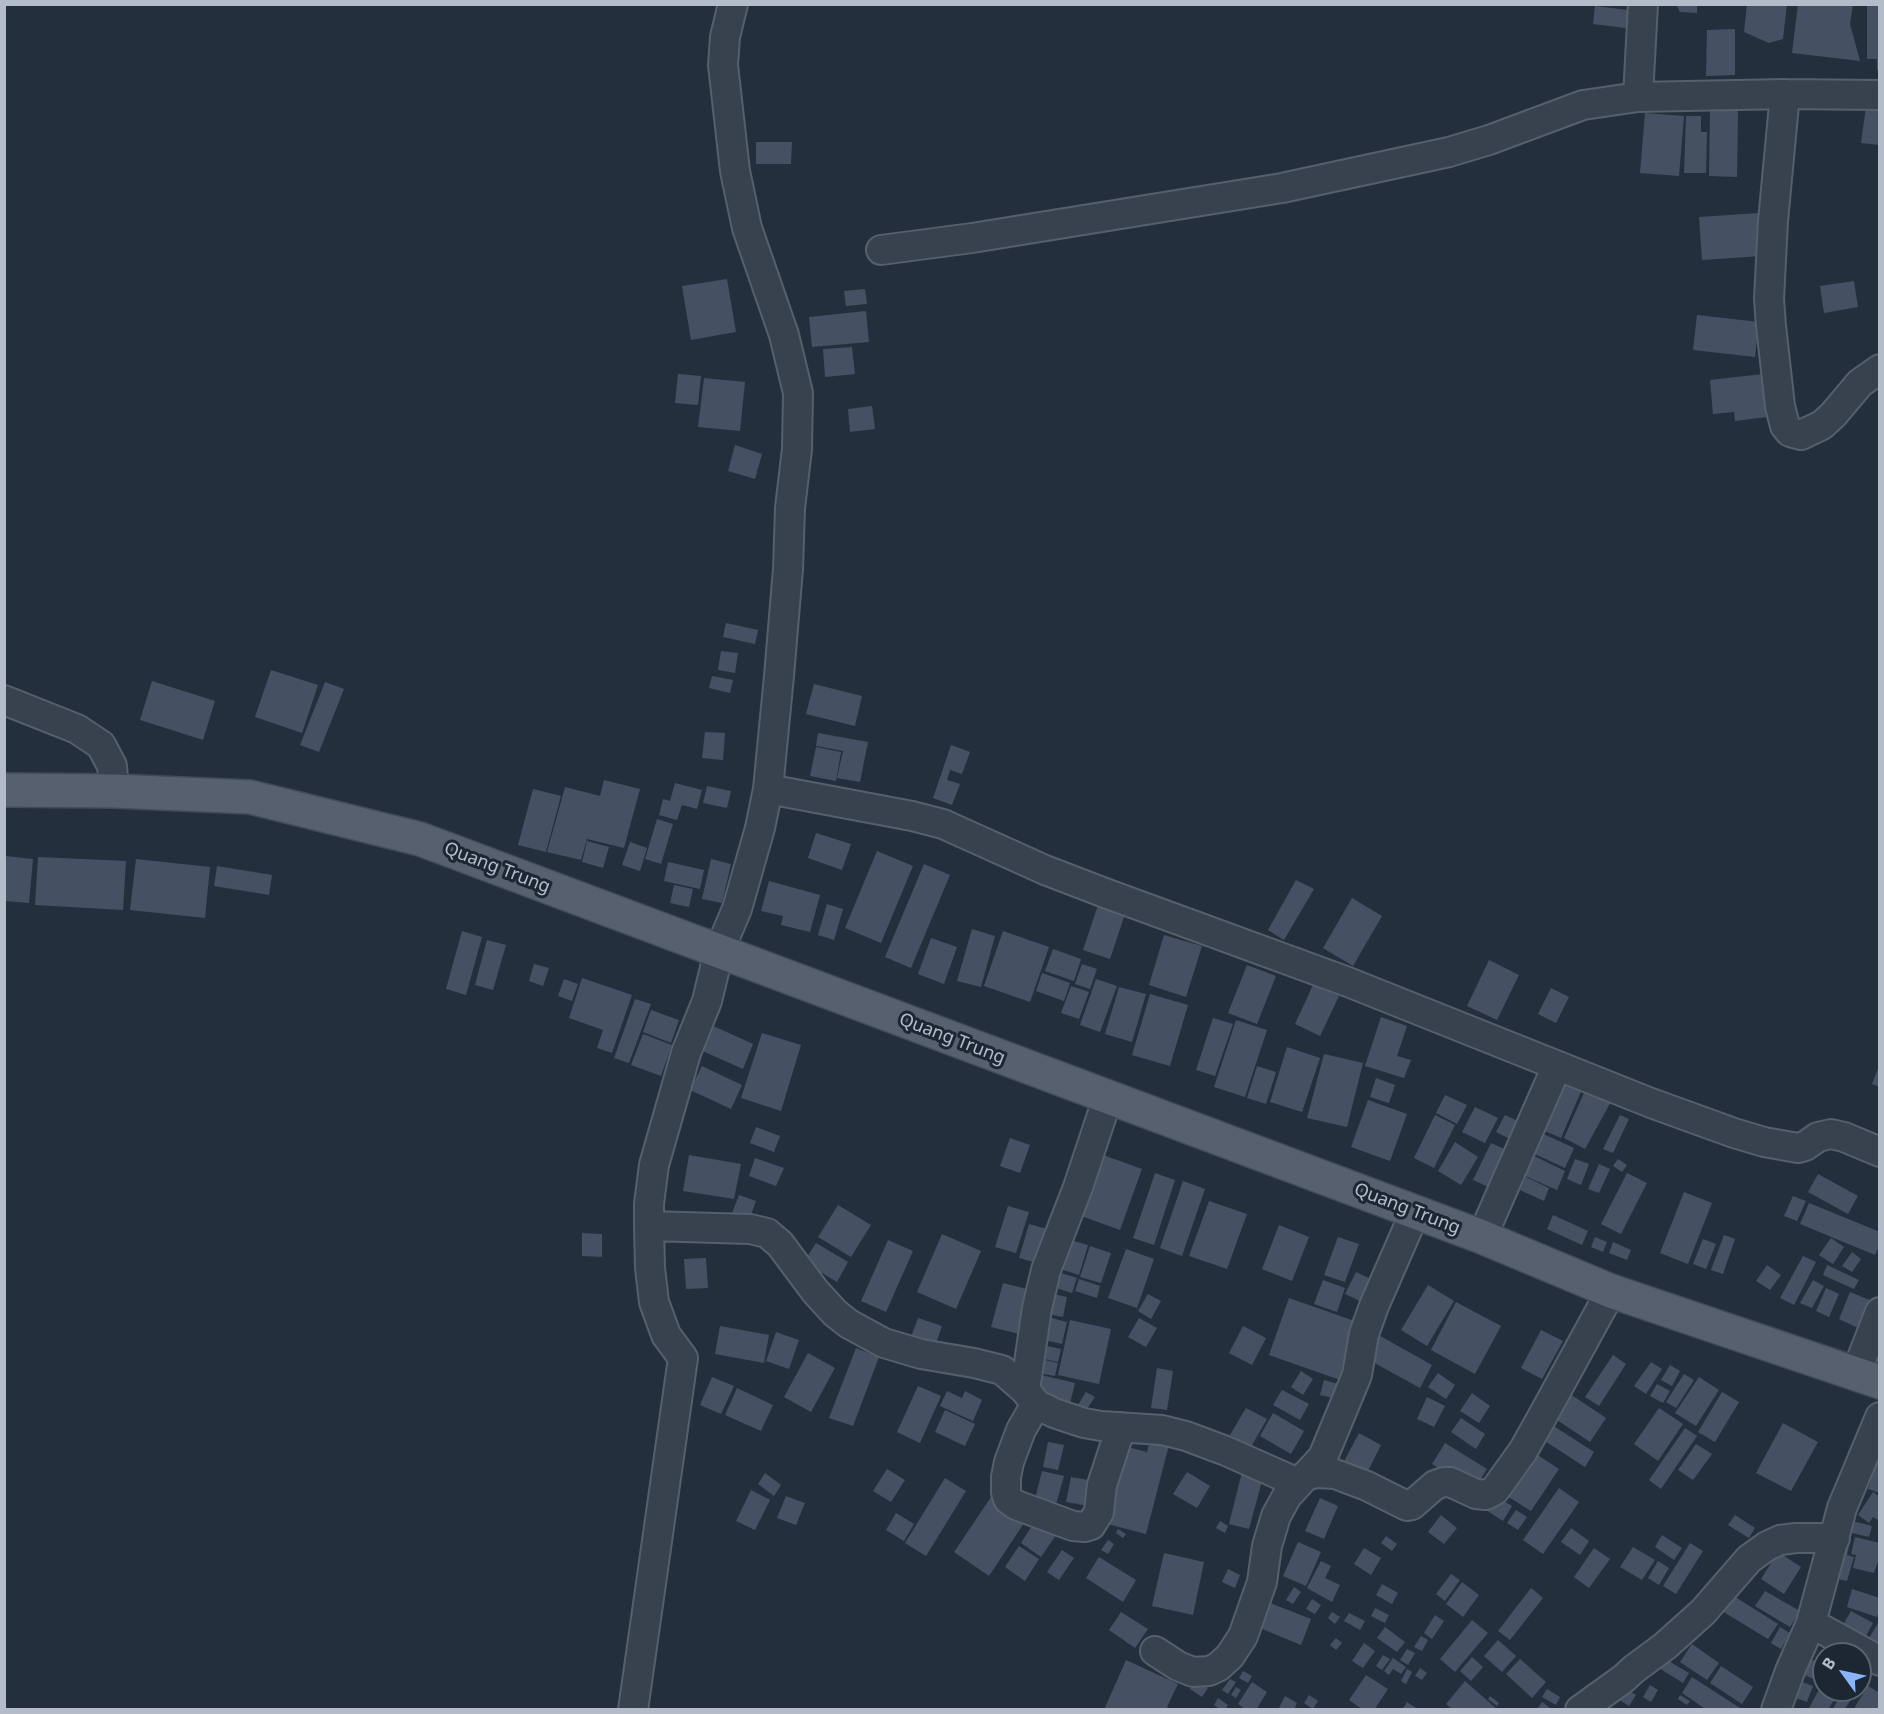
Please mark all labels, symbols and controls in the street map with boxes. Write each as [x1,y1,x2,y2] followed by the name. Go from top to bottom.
[441,838,553,898] street label: Quang Trung
[896,1009,1008,1069] street label: Quang Trung
[1351,1179,1463,1239] street label: Quang Trung
[1812,1642,1872,1702] north arrow
[1816,1653,1841,1674] text: B

